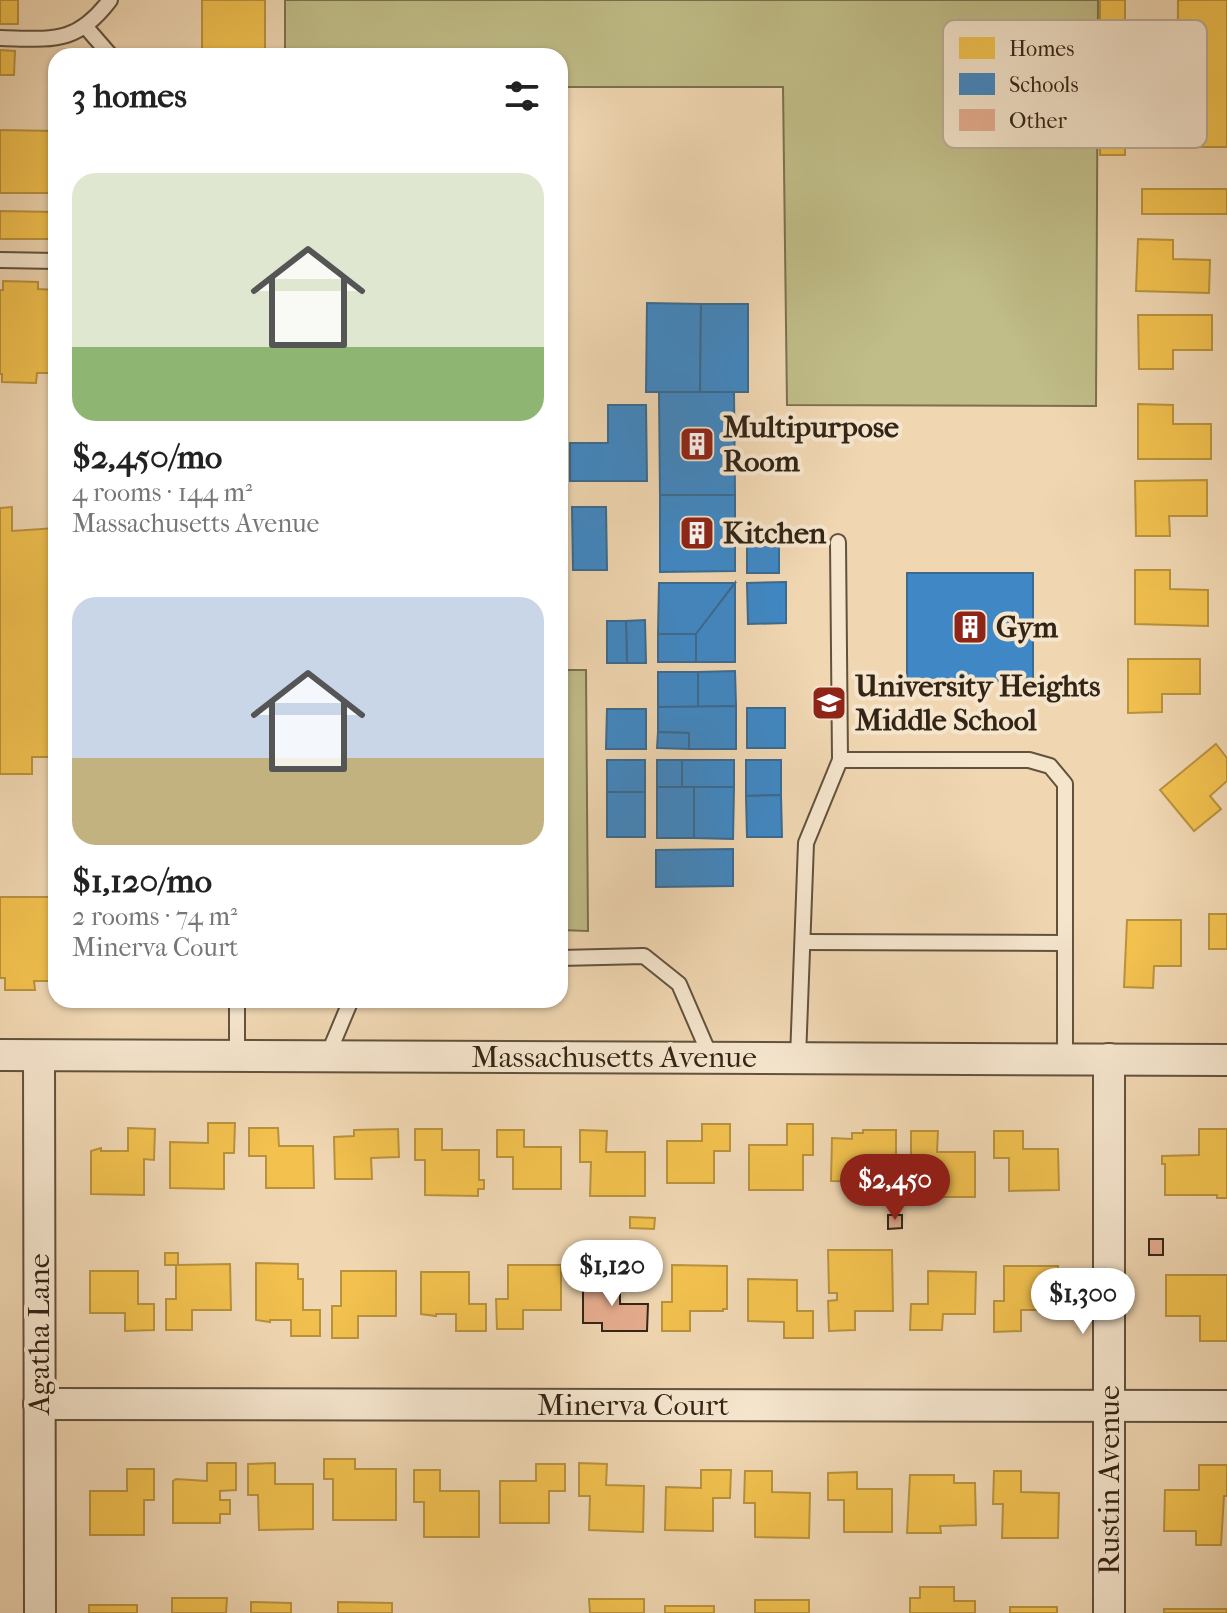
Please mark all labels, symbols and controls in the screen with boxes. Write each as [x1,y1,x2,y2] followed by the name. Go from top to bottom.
[943,20,1207,148] legend
[1009,36,1074,62] text: Homes
[1009,72,1079,98] text: Schools
[500,74,544,118] icon: filters
[72,76,187,116] text: 3 homes
[1009,108,1067,134] text: Other
[236,225,380,369] icon: home
[723,410,899,479] place label: Multipurpose Room
[678,425,716,463] building icon: Multipurpose Room
[72,437,222,477] text: $2,450/mo
[72,477,252,508] text: 4 rooms · 144 m²
[72,508,319,539] text: Massachusetts Avenue
[678,514,716,552] building icon: Kitchen
[723,516,827,551] place label: Kitchen
[951,608,989,646] building icon: Gym
[996,610,1059,645] place label: Gym
[236,649,380,793] icon: home
[855,669,1100,738] place label: University Heights Middle School
[810,684,848,722] school or university icon: University Heights Middle School
[72,861,212,901] text: $1,120/mo
[72,901,237,932] text: 2 rooms · 74 m²
[72,932,238,963] text: Minerva Court
[471,1040,757,1075] street label: Massachusetts Avenue
[830,1154,960,1222] pin: $2,450
[858,1164,932,1195] text: $2,450
[547,1240,677,1308] pin: $1,120
[579,1250,645,1281] text: $1,120
[22,1253,57,1416] street label: Agatha Lane
[1018,1268,1148,1336] pin: $1,300
[1049,1278,1117,1309] text: $1,300
[1092,1385,1127,1575] street label: Rustin Avenue
[537,1388,729,1423] street label: Minerva Court

